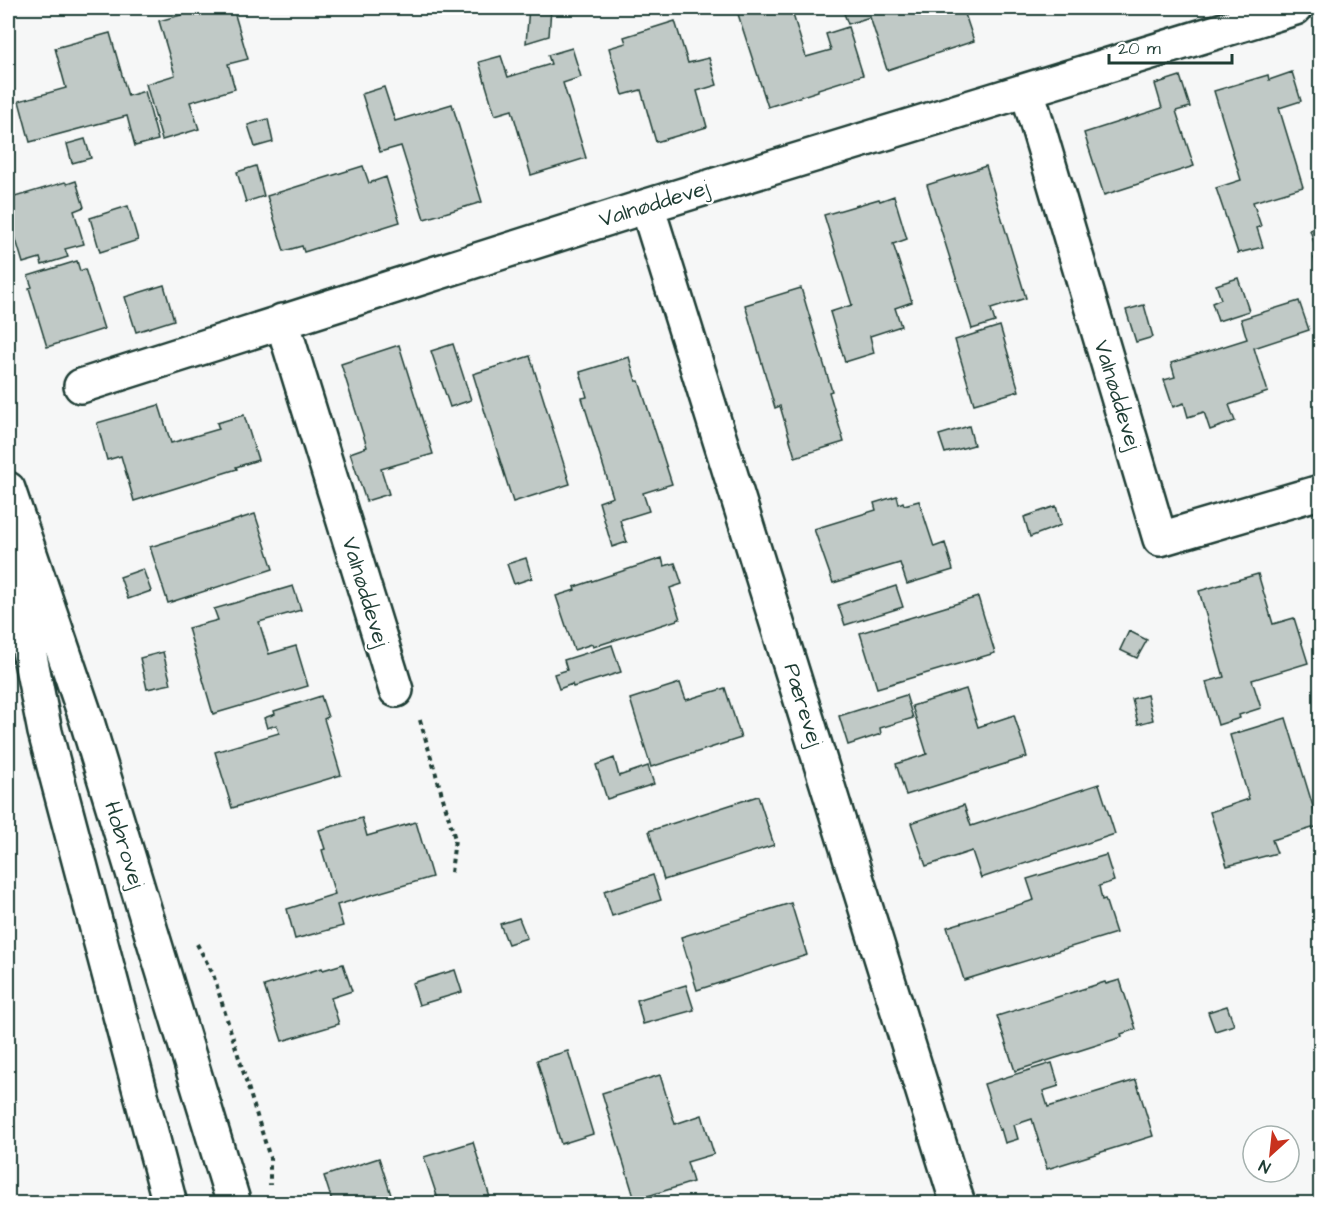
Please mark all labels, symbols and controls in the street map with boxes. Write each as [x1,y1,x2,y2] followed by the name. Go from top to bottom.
[1109,27,1232,65] scale bar
[1118,36,1161,61] text: 20 m
[595,173,713,235] street label: Valnøddevej
[1086,336,1148,454] street label: Valnøddevej
[334,533,396,651] street label: Valnøddevej
[776,660,830,751] street label: Pærevej
[96,798,152,893] street label: Hobrovej
[1241,1124,1301,1184] north arrow
[1255,1154,1274,1179] text: N

